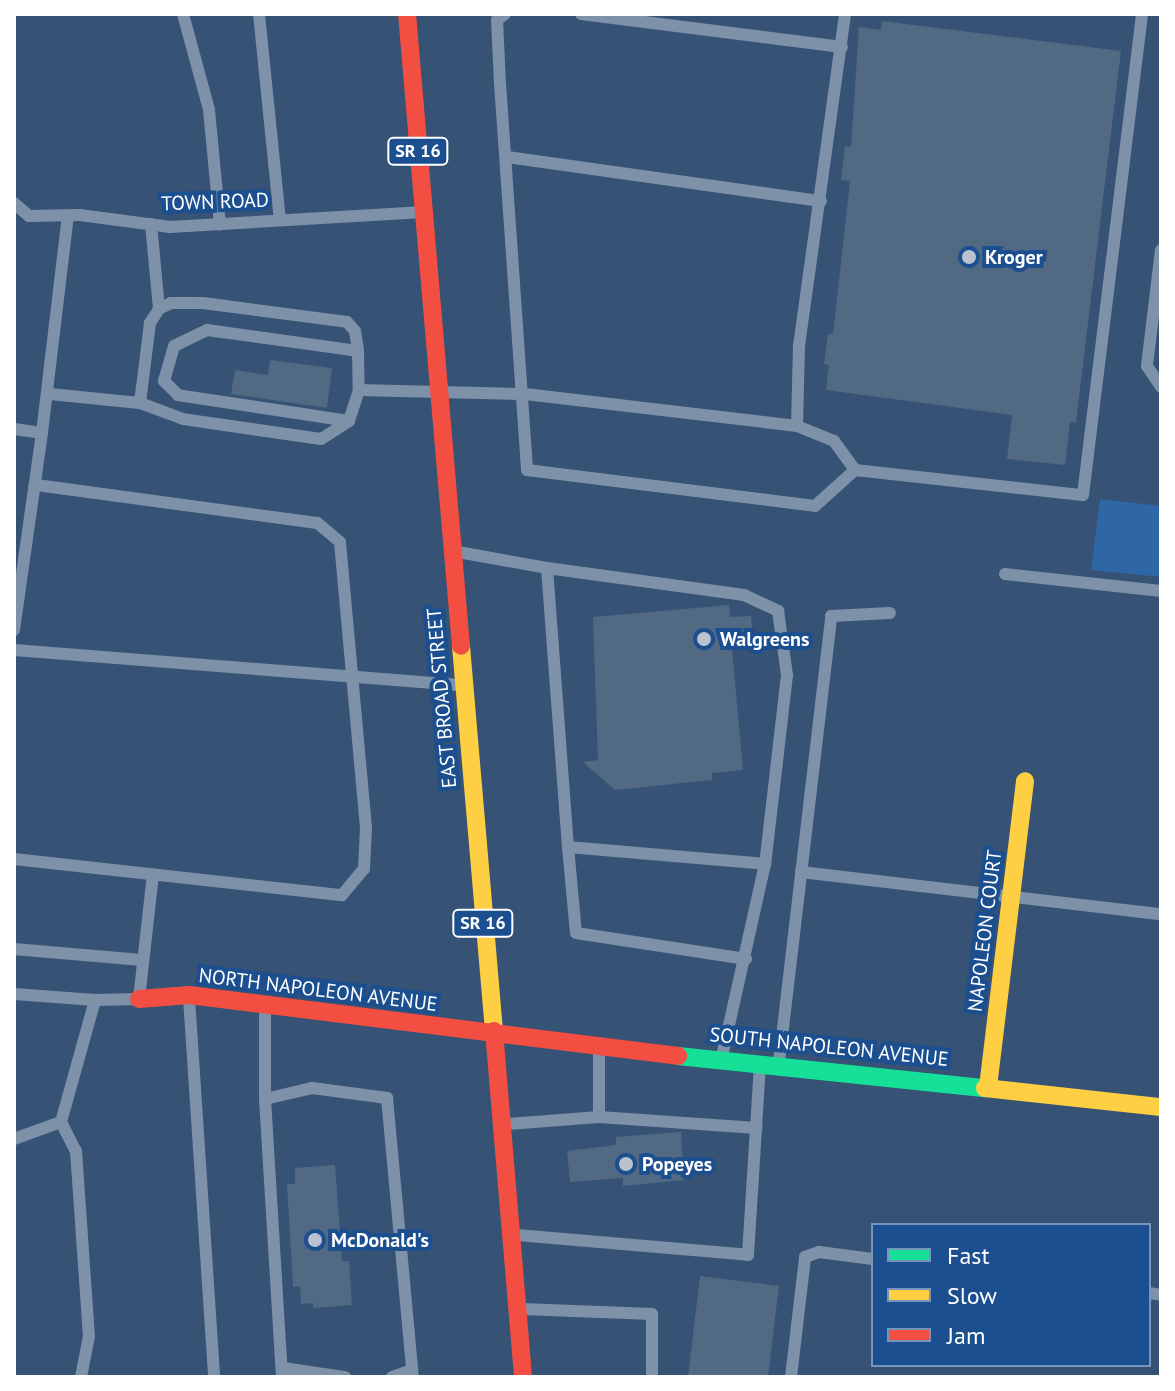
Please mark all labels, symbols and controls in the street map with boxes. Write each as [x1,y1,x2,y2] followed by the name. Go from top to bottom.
[386,137,450,165] road number: SR 16
[161,188,269,216] street label: TOWN ROAD
[985,245,1043,269] place label: Kroger
[960,248,978,266] marker: Kroger
[422,606,462,790] street label: EAST BROAD STREET
[720,627,809,651] place label: Walgreens
[695,630,713,648] marker: Walgreens
[963,849,1007,1013] street label: NAPOLEON COURT
[451,909,515,937] road number: SR 16
[197,963,439,1017] street label: NORTH NAPOLEON AVENUE
[708,1022,950,1072] street label: SOUTH NAPOLEON AVENUE
[642,1152,712,1176] place label: Popeyes
[617,1155,635,1173] marker: Popeyes
[871,1223,1151,1367] legend
[331,1228,429,1252] place label: McDonald's
[306,1231,324,1249] marker: McDonald's
[947,1240,990,1271] text: Fast
[947,1280,997,1311] text: Slow
[947,1320,985,1351] text: Jam

